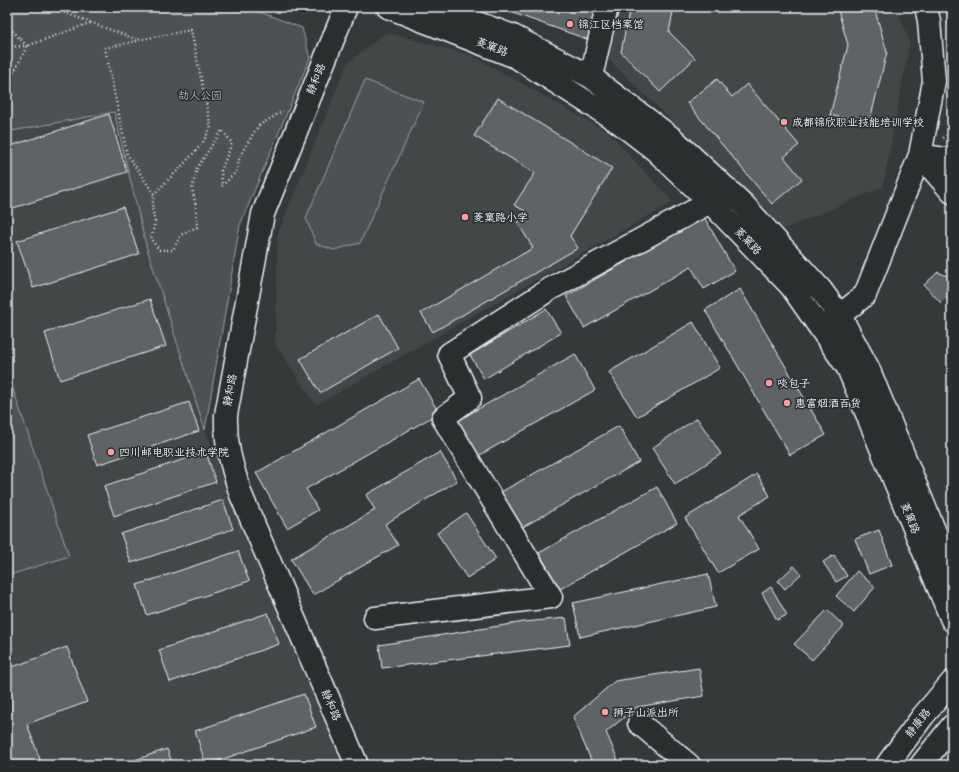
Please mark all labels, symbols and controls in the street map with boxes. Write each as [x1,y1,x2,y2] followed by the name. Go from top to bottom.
[578,18,644,31] place label: 锦江区档案馆
[565,19,575,29] marker: 锦江区档案馆
[474,35,510,59] street label: 菱窠路
[304,61,328,97] street label: 静和路
[178,89,222,102] park label: 劼人公园
[792,116,924,129] place label: 成都锦欣职业技能培训学校
[779,117,789,127] marker: 成都锦欣职业技能培训学校
[473,211,528,224] place label: 菱窠路小学
[460,212,470,222] marker: 菱窠路小学
[732,225,764,257] street label: 菱窠路
[221,373,239,407] street label: 静和路
[777,377,810,390] place label: 啖包子
[764,378,774,388] marker: 啖包子
[795,397,861,410] place label: 惠富烟酒百货
[782,398,792,408] marker: 惠富烟酒百货
[119,446,229,459] place label: 四川邮电职业技术学院
[106,447,116,457] marker: 四川邮电职业技术学院
[898,500,922,536] street label: 菱窠路
[319,687,343,723] street label: 静和路
[613,706,679,719] place label: 狮子山派出所
[903,706,933,740] street label: 静康路
[600,707,610,717] marker: 狮子山派出所

